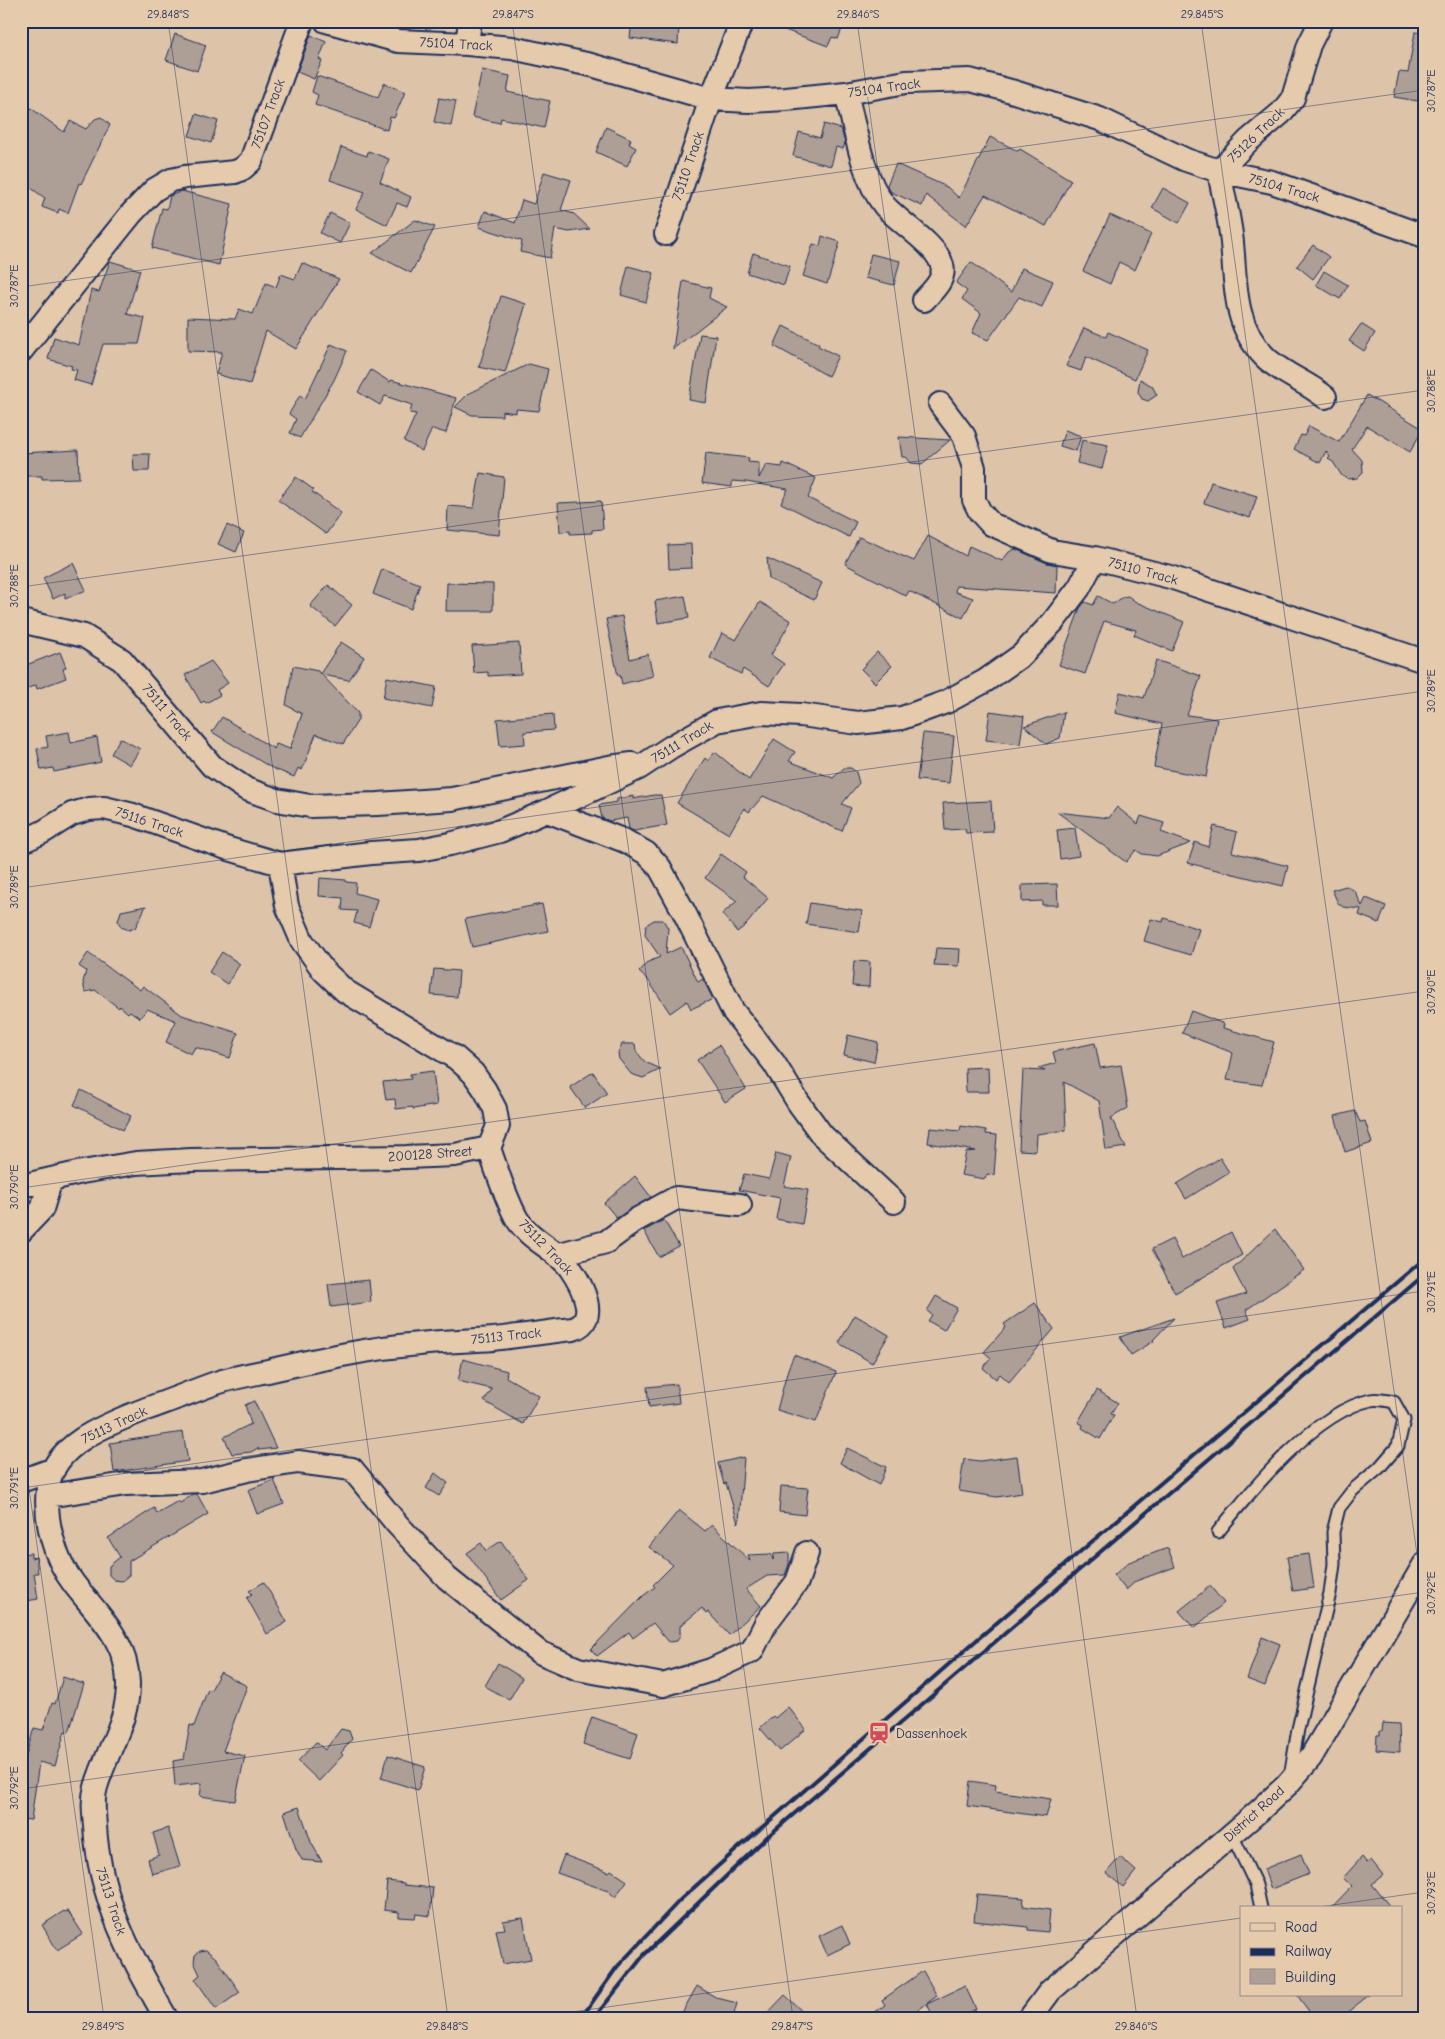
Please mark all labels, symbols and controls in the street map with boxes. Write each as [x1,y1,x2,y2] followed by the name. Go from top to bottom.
[147,7,189,21] text: 29.848°S
[492,7,534,21] text: 29.847°S
[837,7,880,21] text: 29.846°S
[1181,7,1224,21] text: 29.845°S
[419,34,493,54] street label: 75104 Track
[1424,70,1438,112] text: 30.787°E
[847,74,922,102] street label: 75104 Track
[248,77,289,151] street label: 75107 Track
[1224,103,1288,166] street label: 75126 Track
[668,129,708,203] street label: 75110 Track
[1247,170,1322,206] street label: 75104 Track
[7,265,21,307] text: 30.787°E
[1424,369,1438,413] text: 30.788°E
[1106,553,1180,589] street label: 75110 Track
[7,564,21,608] text: 30.788°E
[1424,669,1438,713] text: 30.789°E
[138,680,196,744] street label: 75111 Track
[648,717,716,767] street label: 75111 Track
[113,803,186,841] street label: 75116 Track
[7,865,21,909] text: 30.789°E
[1424,970,1438,1014] text: 30.790°E
[387,1143,474,1165] street label: 200128 Street
[7,1165,21,1209] text: 30.790°E
[515,1216,577,1278] street label: 75112 Track
[1424,1271,1438,1313] text: 30.791°E
[470,1324,542,1348] street label: 75113 Track
[79,1402,150,1448] street label: 75113 Track
[7,1467,21,1509] text: 30.791°E
[1424,1571,1438,1615] text: 30.792°E
[866,1720,892,1746] station icon: Dassenhoek
[896,1725,967,1742] place label: Dassenhoek
[7,1766,21,1810] text: 30.792°E
[1220,1782,1288,1846] street label: District Road
[92,1865,130,1937] street label: 75113 Track
[1424,1871,1438,1915] text: 30.793°E
[1240,1906,1402,1996] legend
[1285,1918,1317,1936] text: Road
[1285,1942,1332,1960] text: Railway
[1285,1968,1336,1986] text: Building
[82,2019,125,2033] text: 29.849°S
[426,2019,468,2033] text: 29.848°S
[771,2019,813,2033] text: 29.847°S
[1115,2019,1158,2033] text: 29.846°S

